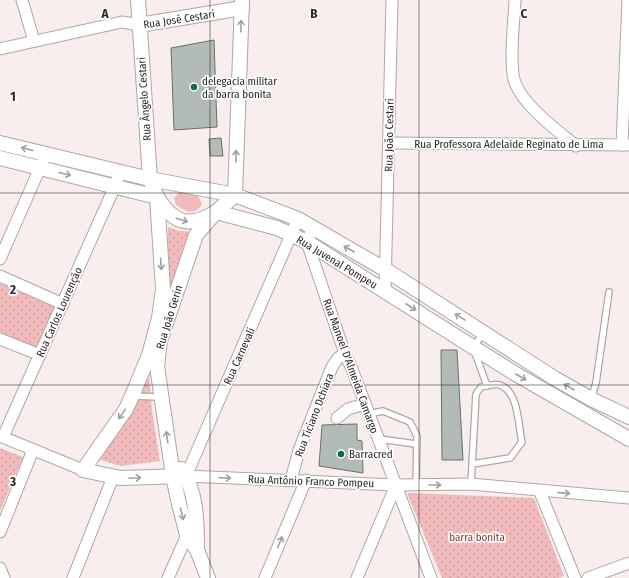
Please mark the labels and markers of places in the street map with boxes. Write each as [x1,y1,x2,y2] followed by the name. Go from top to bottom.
[202,75,277,101] place label: delegacia militar da barra bonita
[189,82,199,92] marker: delegacia militar da barra bonita
[349,448,393,461] place label: Barracred
[336,449,346,459] marker: Barracred

